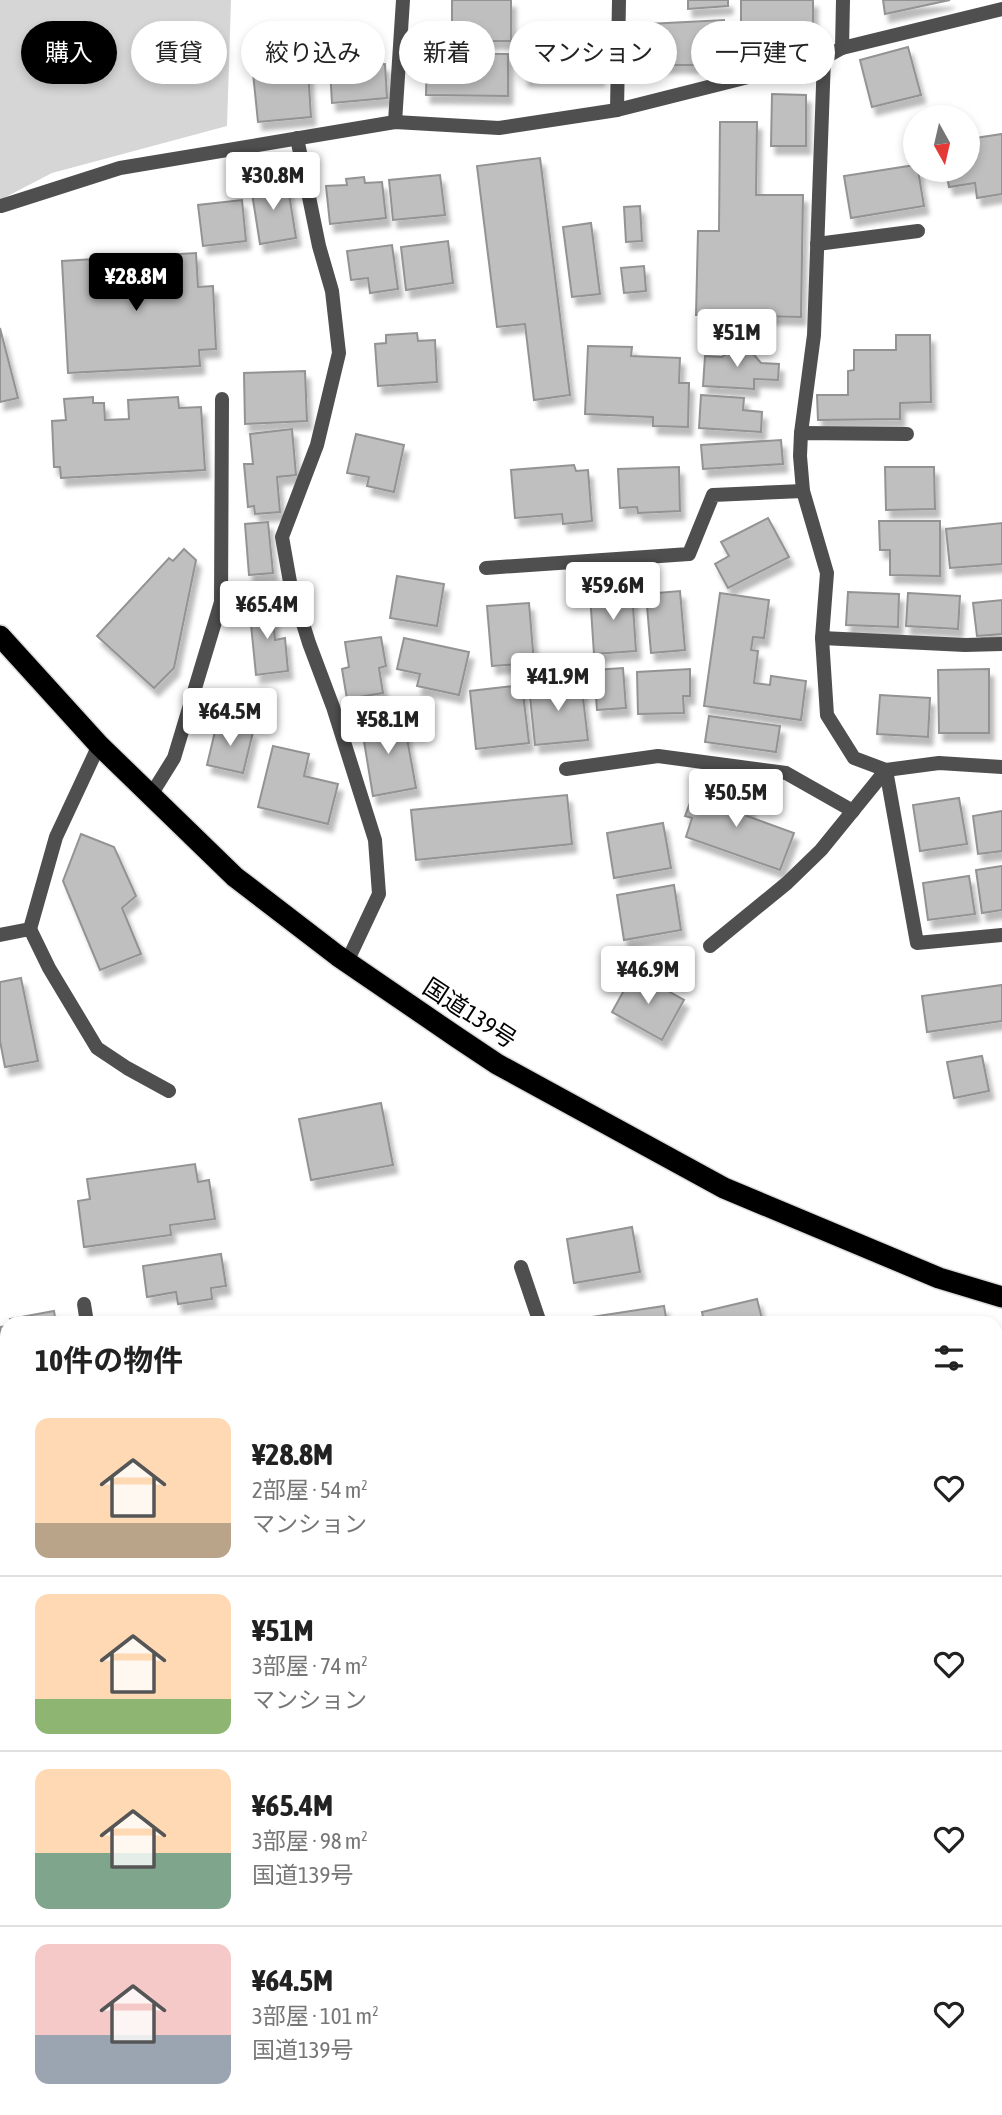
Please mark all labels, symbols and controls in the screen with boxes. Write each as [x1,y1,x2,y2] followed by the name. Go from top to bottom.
[21,21,117,84] chip: 購入
[131,21,227,84] chip: 賃貸
[241,21,385,84] chip: 絞り込み
[399,21,495,84] chip: 新着
[509,21,677,84] chip: マンション
[691,21,835,84] chip: 一戸建て
[903,105,980,182] north arrow
[903,105,980,182] map controls
[216,152,330,212] pin: ¥30.8M
[242,162,304,188] text: ¥30.8M
[79,254,193,313] pin: ¥28.8M
[105,263,167,289] text: ¥28.8M
[696,310,778,369] pin: ¥51M
[713,319,761,345] text: ¥51M
[556,562,670,622] pin: ¥59.6M
[582,572,644,598] text: ¥59.6M
[210,582,324,641] pin: ¥65.4M
[236,591,298,617] text: ¥65.4M
[501,654,615,713] pin: ¥41.9M
[527,663,589,689] text: ¥41.9M
[173,688,287,748] pin: ¥64.5M
[331,696,445,756] pin: ¥58.1M
[199,698,261,724] text: ¥64.5M
[357,706,419,732] text: ¥58.1M
[679,770,793,829] pin: ¥50.5M
[705,779,767,805] text: ¥50.5M
[591,946,705,1006] pin: ¥46.9M
[617,956,679,982] text: ¥46.9M
[418,973,522,1053] street label: 国道139号
[930,1339,968,1377] icon: filters
[35,1343,183,1377] text: 10件の物件
[252,1437,333,1471] text: ¥28.8M
[91,1446,175,1530] icon: home
[930,1469,968,1507] icon: heart
[252,1477,368,1503] text: 2部屋 · 54 m²
[252,1511,367,1537] text: マンション
[252,1613,314,1647] text: ¥51M
[91,1622,175,1706] icon: home
[930,1645,968,1683] icon: heart
[252,1653,368,1679] text: 3部屋 · 74 m²
[252,1687,367,1713] text: マンション
[252,1788,333,1822] text: ¥65.4M
[91,1797,175,1881] icon: home
[930,1820,968,1858] icon: heart
[252,1828,368,1854] text: 3部屋 · 98 m²
[252,1862,353,1888] text: 国道139号
[252,1963,333,1997] text: ¥64.5M
[91,1972,175,2056] icon: home
[930,1995,968,2033] icon: heart
[252,2003,379,2029] text: 3部屋 · 101 m²
[252,2037,353,2063] text: 国道139号

